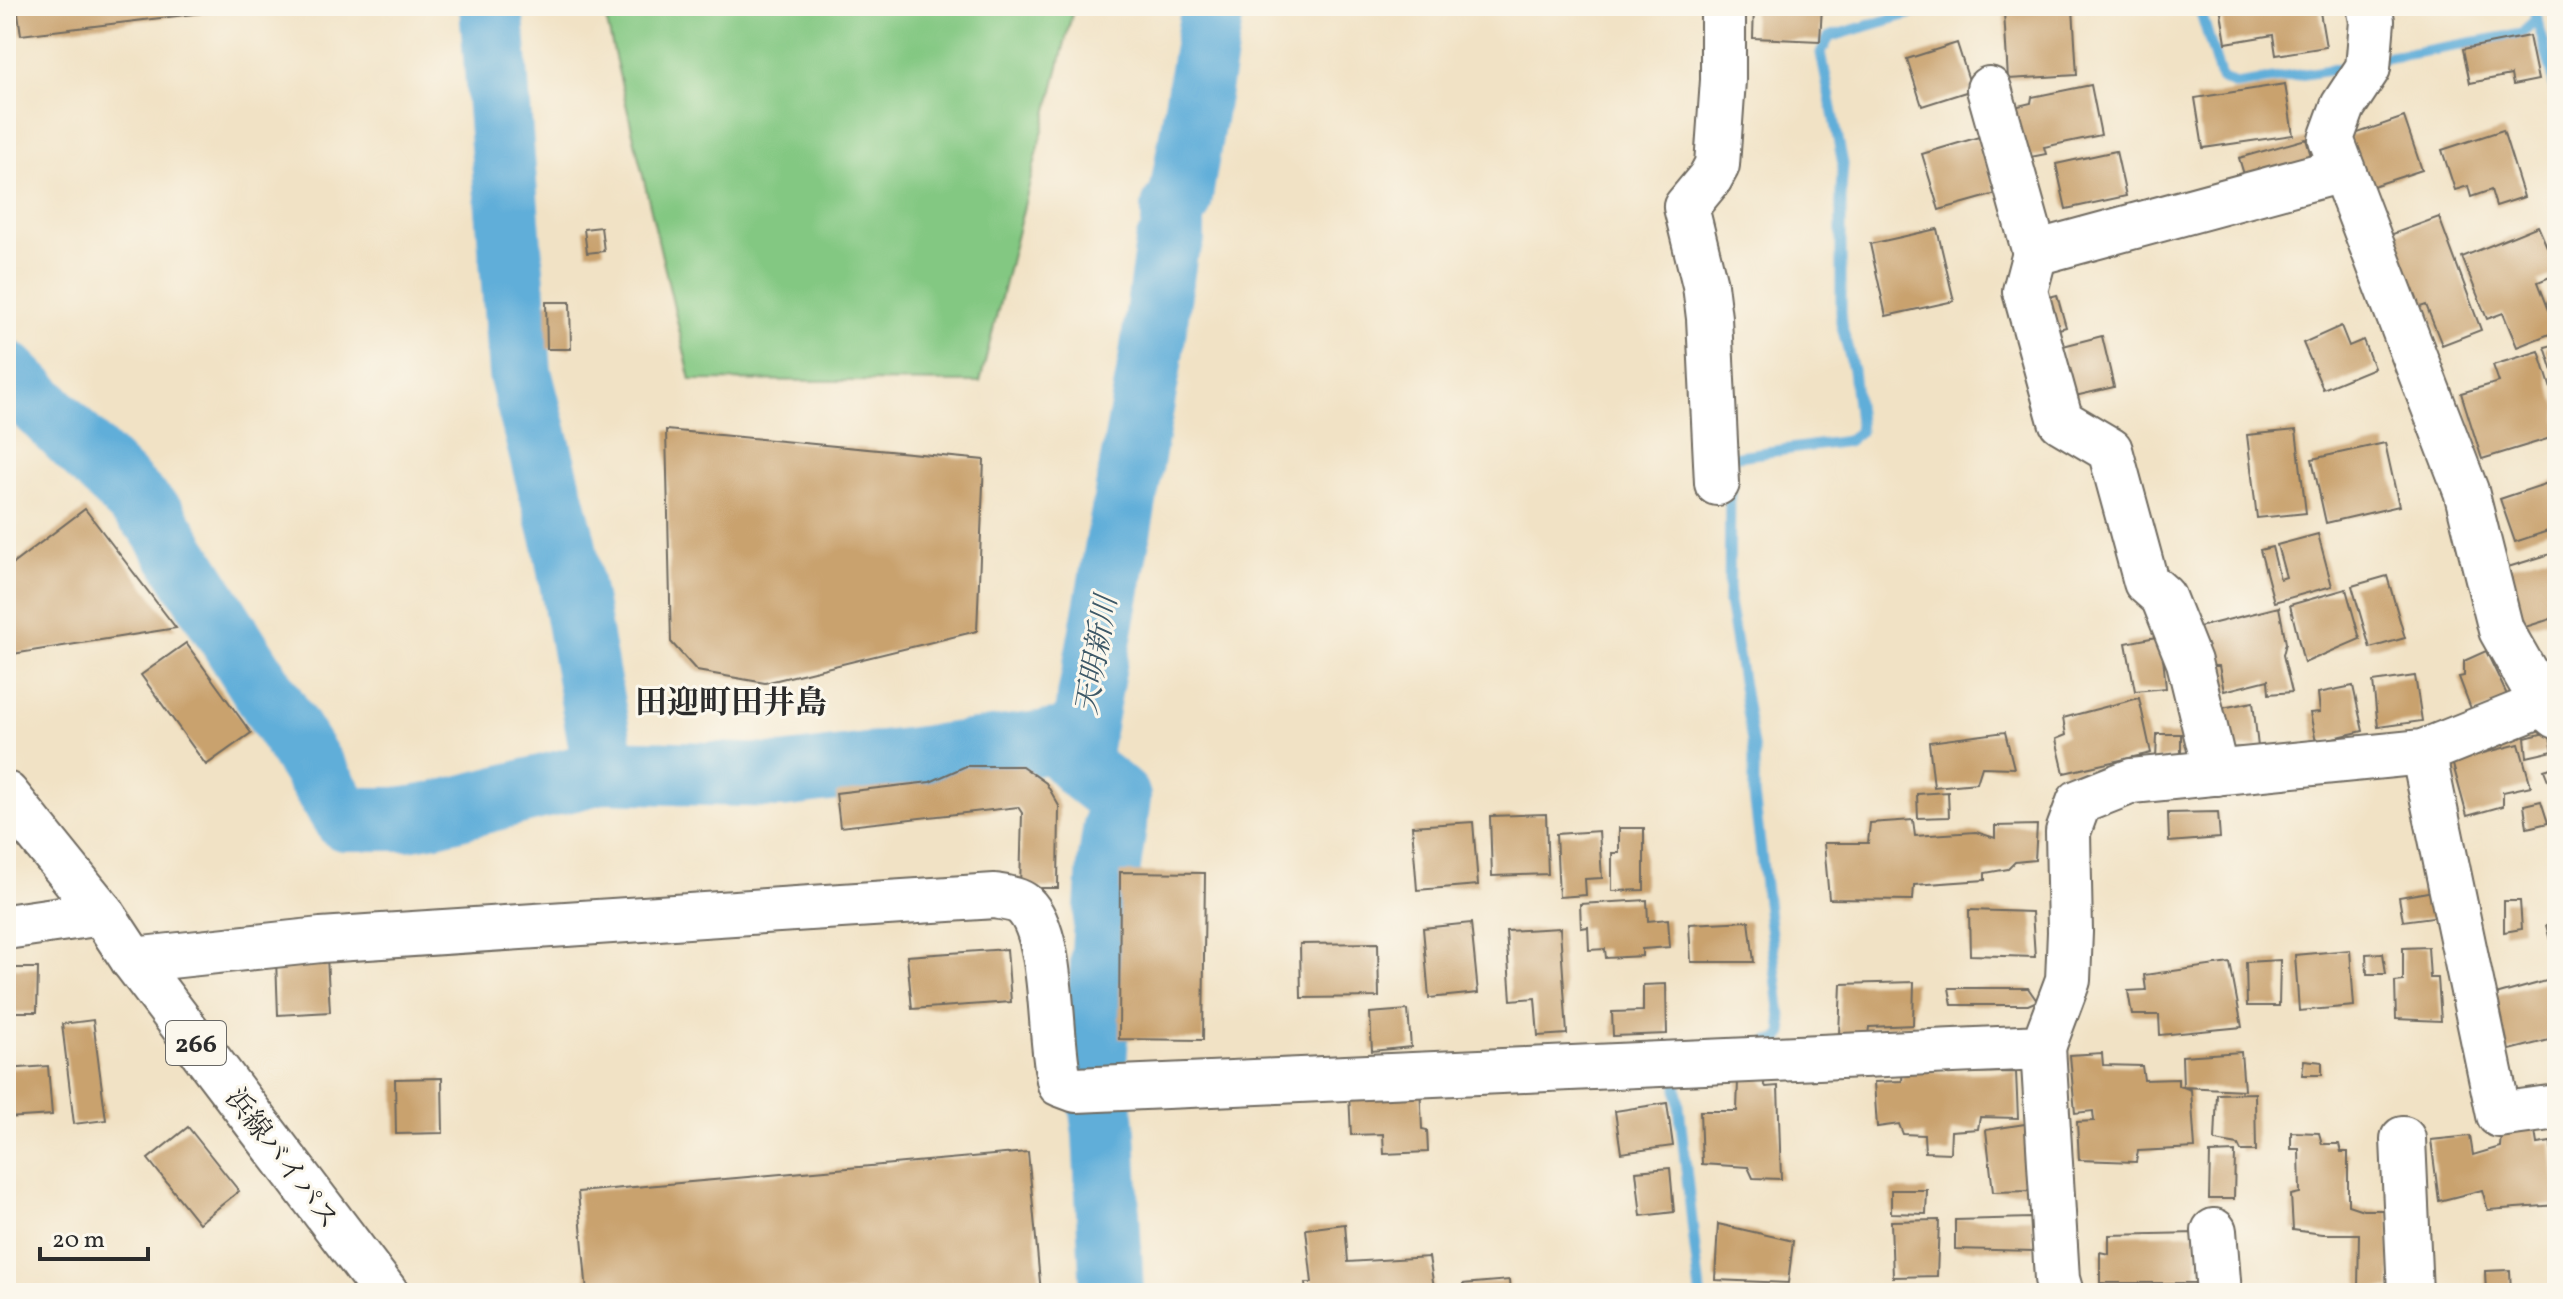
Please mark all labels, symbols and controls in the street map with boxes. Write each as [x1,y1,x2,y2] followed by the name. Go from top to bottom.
[1067,590,1130,718] water label: 天明新川
[635,683,827,727] district label: 田迎町田井島
[166,1021,226,1065] road number: 266
[215,1081,347,1238] street label: 浜線バイパス
[40,1211,148,1261] scale bar
[52,1224,105,1258] text: 20 m

